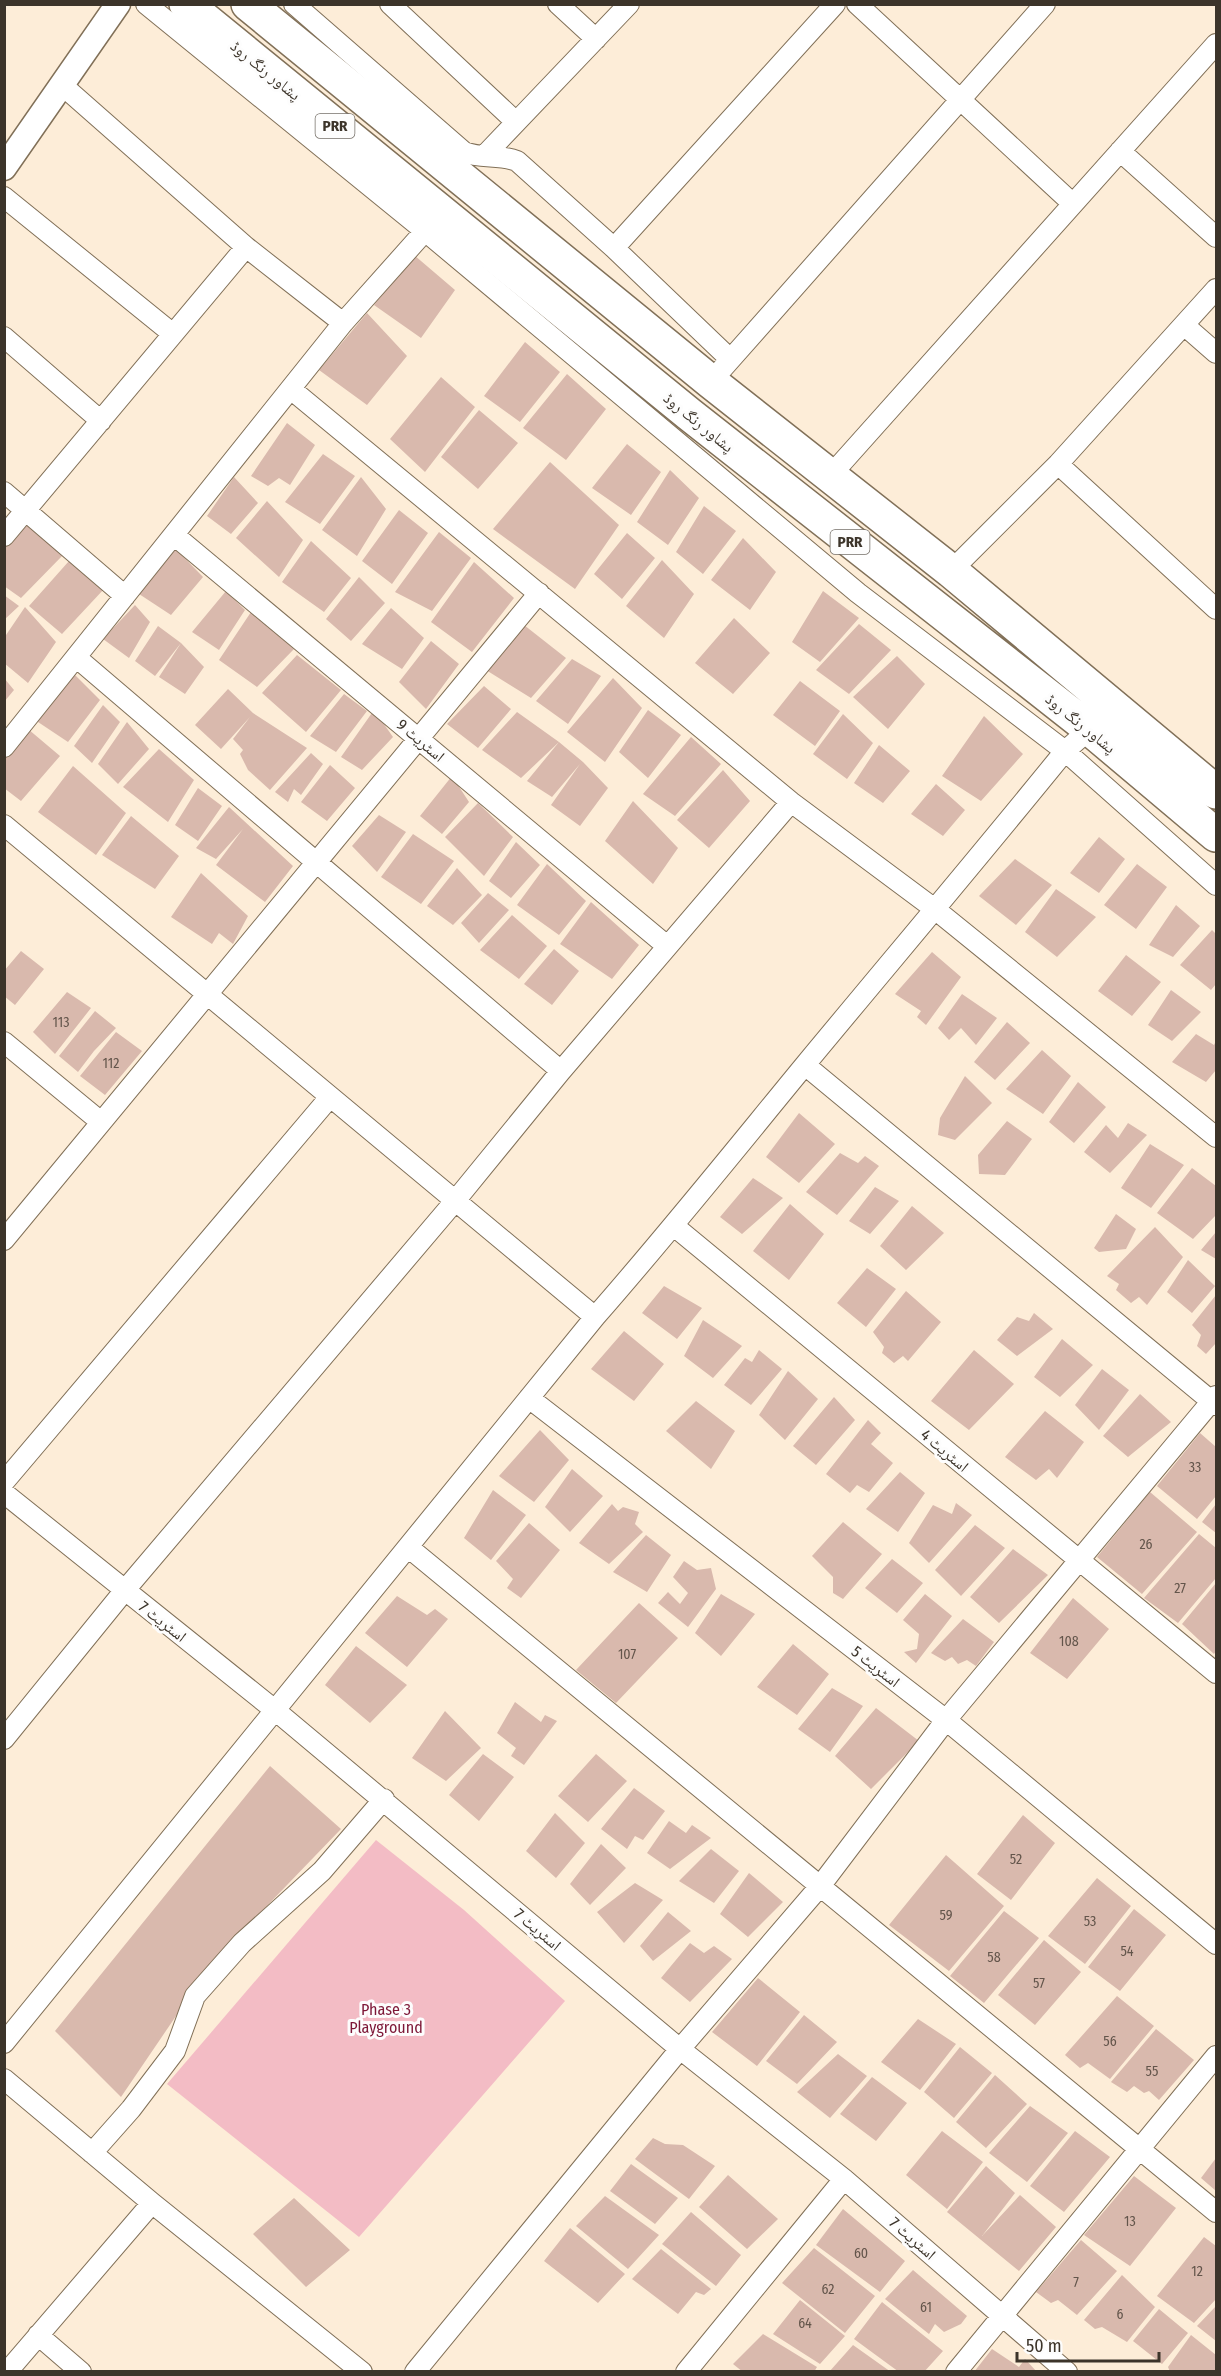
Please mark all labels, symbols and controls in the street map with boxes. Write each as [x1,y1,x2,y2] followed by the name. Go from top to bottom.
[227,36,305,105] street label: پشاور رنگ روڈ
[316,114,354,138] road number: PRR
[660,388,738,457] street label: پشاور رنگ روڈ
[830,530,870,554] road number: PRR
[1042,689,1120,758] street label: پشاور رنگ روڈ
[393,715,448,766] street label: اسٹریٹ 9
[52,1014,70,1031] house number: 113
[103,1055,119,1072] house number: 112
[917,1425,972,1476] street label: اسٹریٹ 4
[1189,1459,1201,1476] house number: 33
[1139,1536,1153,1553] house number: 26
[1174,1580,1186,1597] house number: 27
[135,1597,190,1646] street label: اسٹریٹ 7
[1059,1633,1079,1650] house number: 108
[848,1642,904,1691] street label: اسٹریٹ 5
[618,1646,636,1663] house number: 107
[1010,1851,1022,1868] house number: 52
[510,1904,565,1954] street label: اسٹریٹ 7
[939,1907,953,1924] house number: 59
[1084,1913,1096,1930] house number: 53
[1120,1943,1134,1960] house number: 54
[987,1949,1001,1966] house number: 58
[1033,1975,1045,1992] house number: 57
[349,2000,423,2037] park label: Phase 3 Playground
[1103,2033,1117,2050] house number: 56
[1146,2063,1158,2080] house number: 55
[886,2213,940,2264] street label: اسٹریٹ 7
[1124,2213,1136,2230] house number: 13
[854,2245,868,2262] house number: 60
[1191,2263,1203,2280] house number: 12
[1073,2274,1079,2291] house number: 7
[822,2281,835,2298] house number: 62
[920,2299,932,2316] house number: 61
[1117,2306,1124,2323] house number: 6
[798,2315,812,2332] house number: 64
[1017,2325,1160,2363] scale bar
[1026,2335,1062,2357] text: 50 m

